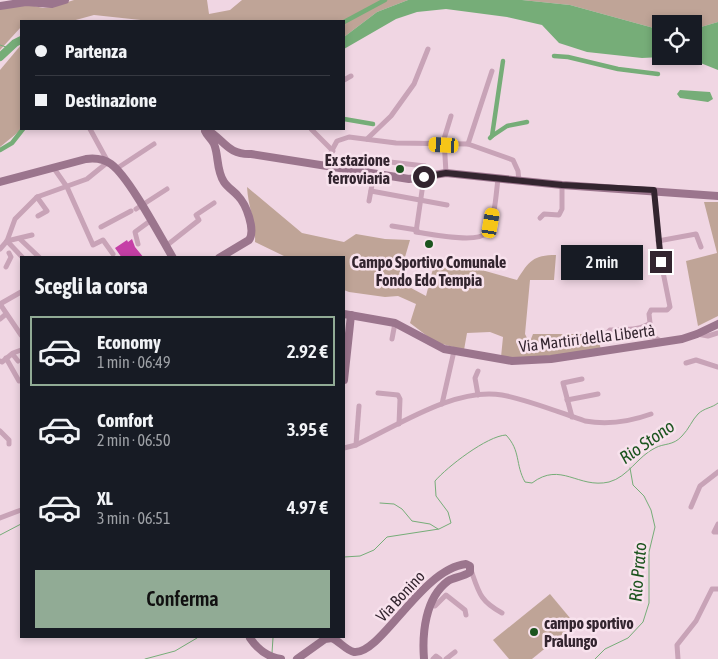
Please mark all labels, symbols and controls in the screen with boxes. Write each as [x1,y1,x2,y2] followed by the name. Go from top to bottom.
[652,15,702,65] map controls
[652,15,702,65] button: locate
[65,40,127,62] text: Partenza
[65,89,157,111] text: Destinazione
[428,137,459,153] car
[325,151,390,187] place label: Ex stazione ferroviaria
[394,163,406,175] marker: Ex stazione ferroviaria
[413,166,435,188] route start
[481,207,500,239] car
[423,238,435,250] marker: Campo Sportivo Comunale Fondo Edo Tempia
[561,244,644,280] callout: 2 min
[650,251,672,273] route end
[352,253,506,289] place label: Campo Sportivo Comunale Fondo Edo Tempia
[586,253,618,271] text: 2 min
[35,273,148,299] text: Scegli la corsa
[518,321,656,355] street label: Via Martiri della Libertà
[37,329,82,374] icon: car
[97,331,161,353] text: Economy
[287,340,328,362] text: 2.92 €
[97,353,170,371] text: 1 min · 06:49
[37,407,82,452] icon: car
[97,409,153,431] text: Comfort
[615,415,678,468] water label: Rio Stono
[287,418,328,440] text: 3.95 €
[97,431,170,449] text: 2 min · 06:50
[37,485,82,530] icon: car
[97,487,113,509] text: XL
[287,496,328,518] text: 4.97 €
[97,509,170,527] text: 3 min · 06:51
[624,541,651,603] water label: Rio Prato
[372,567,428,625] street label: Via Bonino
[35,570,330,628] button: Conferma
[544,614,634,650] place label: campo sportivo Pralungo
[528,626,540,638] marker: campo sportivo Pralungo

